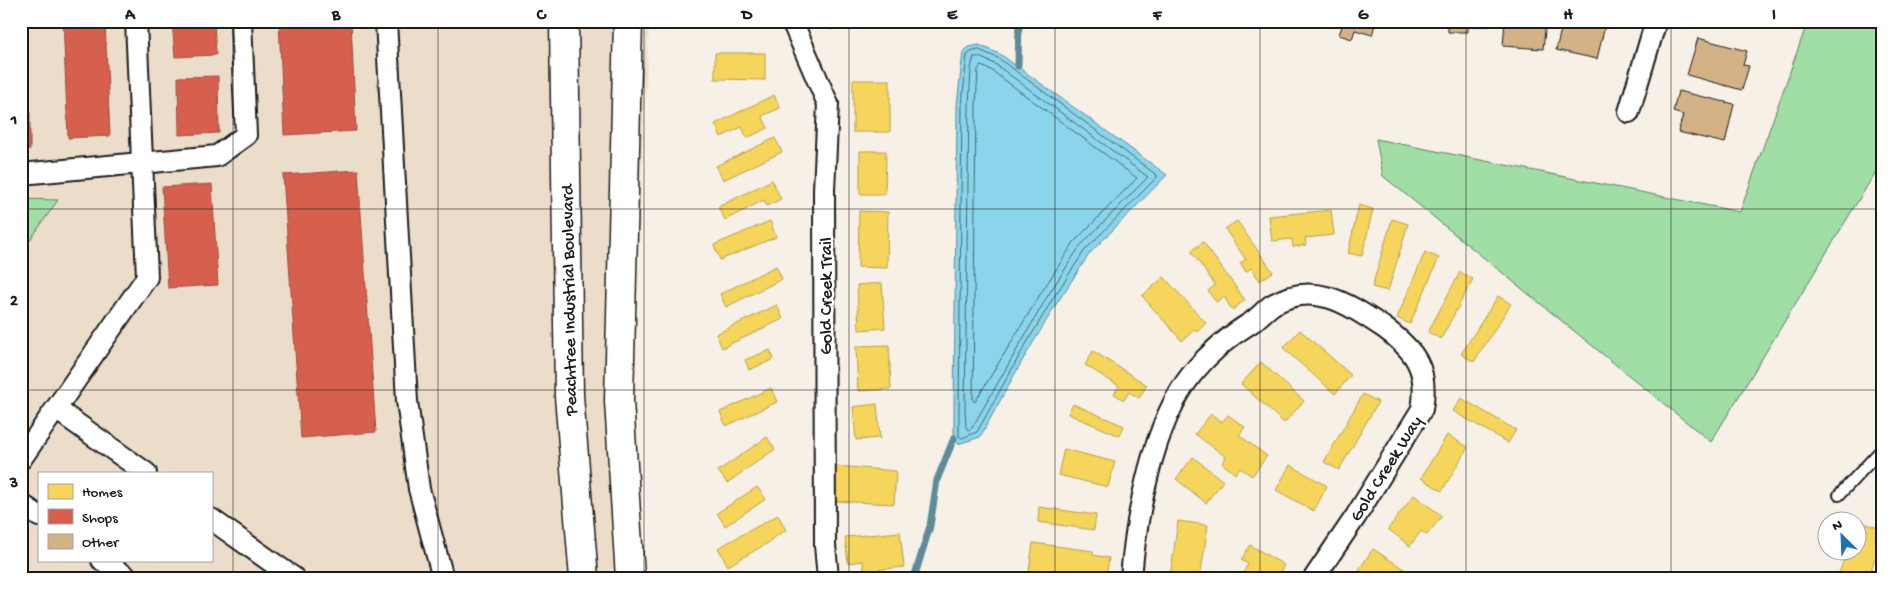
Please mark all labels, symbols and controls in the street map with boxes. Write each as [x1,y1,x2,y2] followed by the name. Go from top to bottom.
[124,7,136,26] text: A
[331,7,341,26] text: B
[536,7,547,26] text: C
[740,7,753,26] text: D
[947,7,958,26] text: E
[1152,7,1163,26] text: F
[1358,7,1369,26] text: G
[1563,7,1573,26] text: H
[1772,7,1776,26] text: I
[10,112,17,131] text: 1
[558,183,583,417] street label: Peachtree Industrial Boulevard
[817,237,838,355] street label: Gold Creek Trail
[10,293,18,312] text: 2
[1346,412,1428,526] street label: Gold Creek Way
[38,472,212,562] legend
[9,475,18,494] text: 3
[82,484,123,502] text: Homes
[82,510,118,528] text: Shops
[1816,512,1866,562] north arrow
[1830,517,1845,536] text: N
[82,534,120,552] text: Other

